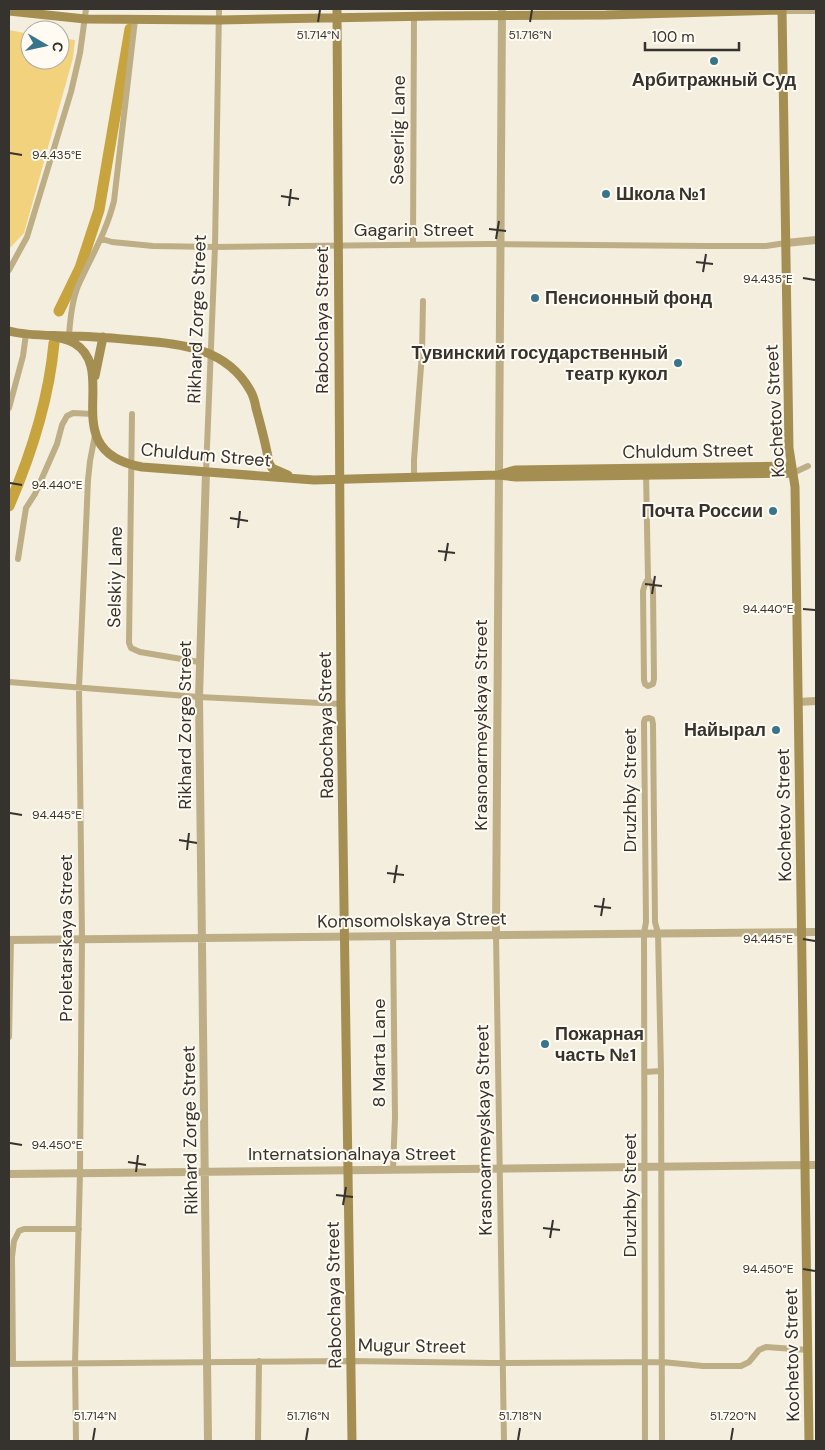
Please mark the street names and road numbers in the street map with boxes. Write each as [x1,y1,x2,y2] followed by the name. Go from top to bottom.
[385,75,411,185] street label: Seserlig Lane
[354,218,474,242] street label: Gagarin Street
[182,234,212,404] street label: Rikhard Zorge Street
[310,246,334,394] street label: Rabochaya Street
[760,344,790,478] street label: Kochetov Street
[140,437,272,473] street label: Chuldum Street
[622,438,754,464] street label: Chuldum Street
[102,526,128,628] street label: Selskiy Lane
[469,619,493,831] street label: Krasnoarmeyskaya Street
[173,640,197,810] street label: Rikhard Zorge Street
[313,651,339,799] street label: Rabochaya Street
[618,728,642,852] street label: Druzhby Street
[771,748,797,882] street label: Kochetov Street
[54,854,78,1022] street label: Proletarskaya Street
[317,906,507,934] street label: Komsomolskaya Street
[367,999,391,1107] street label: 8 Marta Lane
[470,1024,498,1236] street label: Krasnoarmeyskaya Street
[177,1045,203,1215] street label: Rikhard Zorge Street
[618,1133,642,1257] street label: Druzhby Street
[248,1142,456,1166] street label: Internatsionalnaya Street
[321,1221,347,1369] street label: Rabochaya Street
[779,1288,805,1422] street label: Kochetov Street
[358,1333,466,1359] street label: Mugur Street

